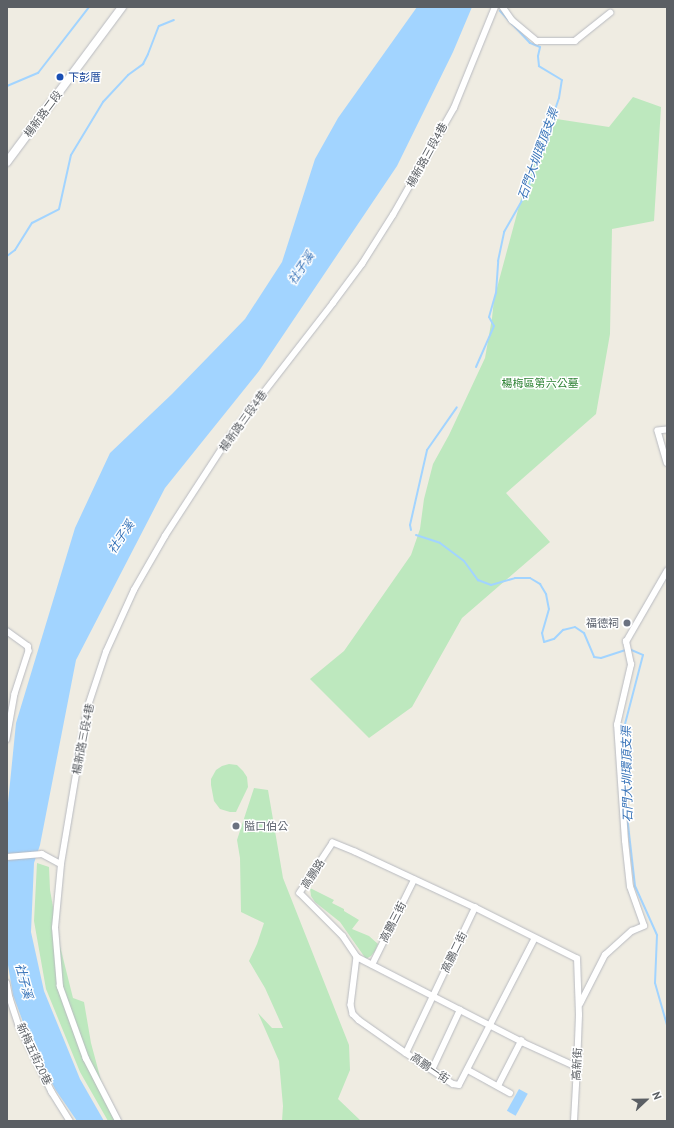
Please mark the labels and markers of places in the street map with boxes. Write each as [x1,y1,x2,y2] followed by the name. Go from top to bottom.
[68,70,101,84] place label: 下彭厝
[55,72,65,82] marker: 下彭厝
[586,616,619,630] place label: 福德祠
[622,618,632,628] marker: 福德祠
[244,819,288,833] place label: 隘口伯公
[231,821,241,831] marker: 隘口伯公

